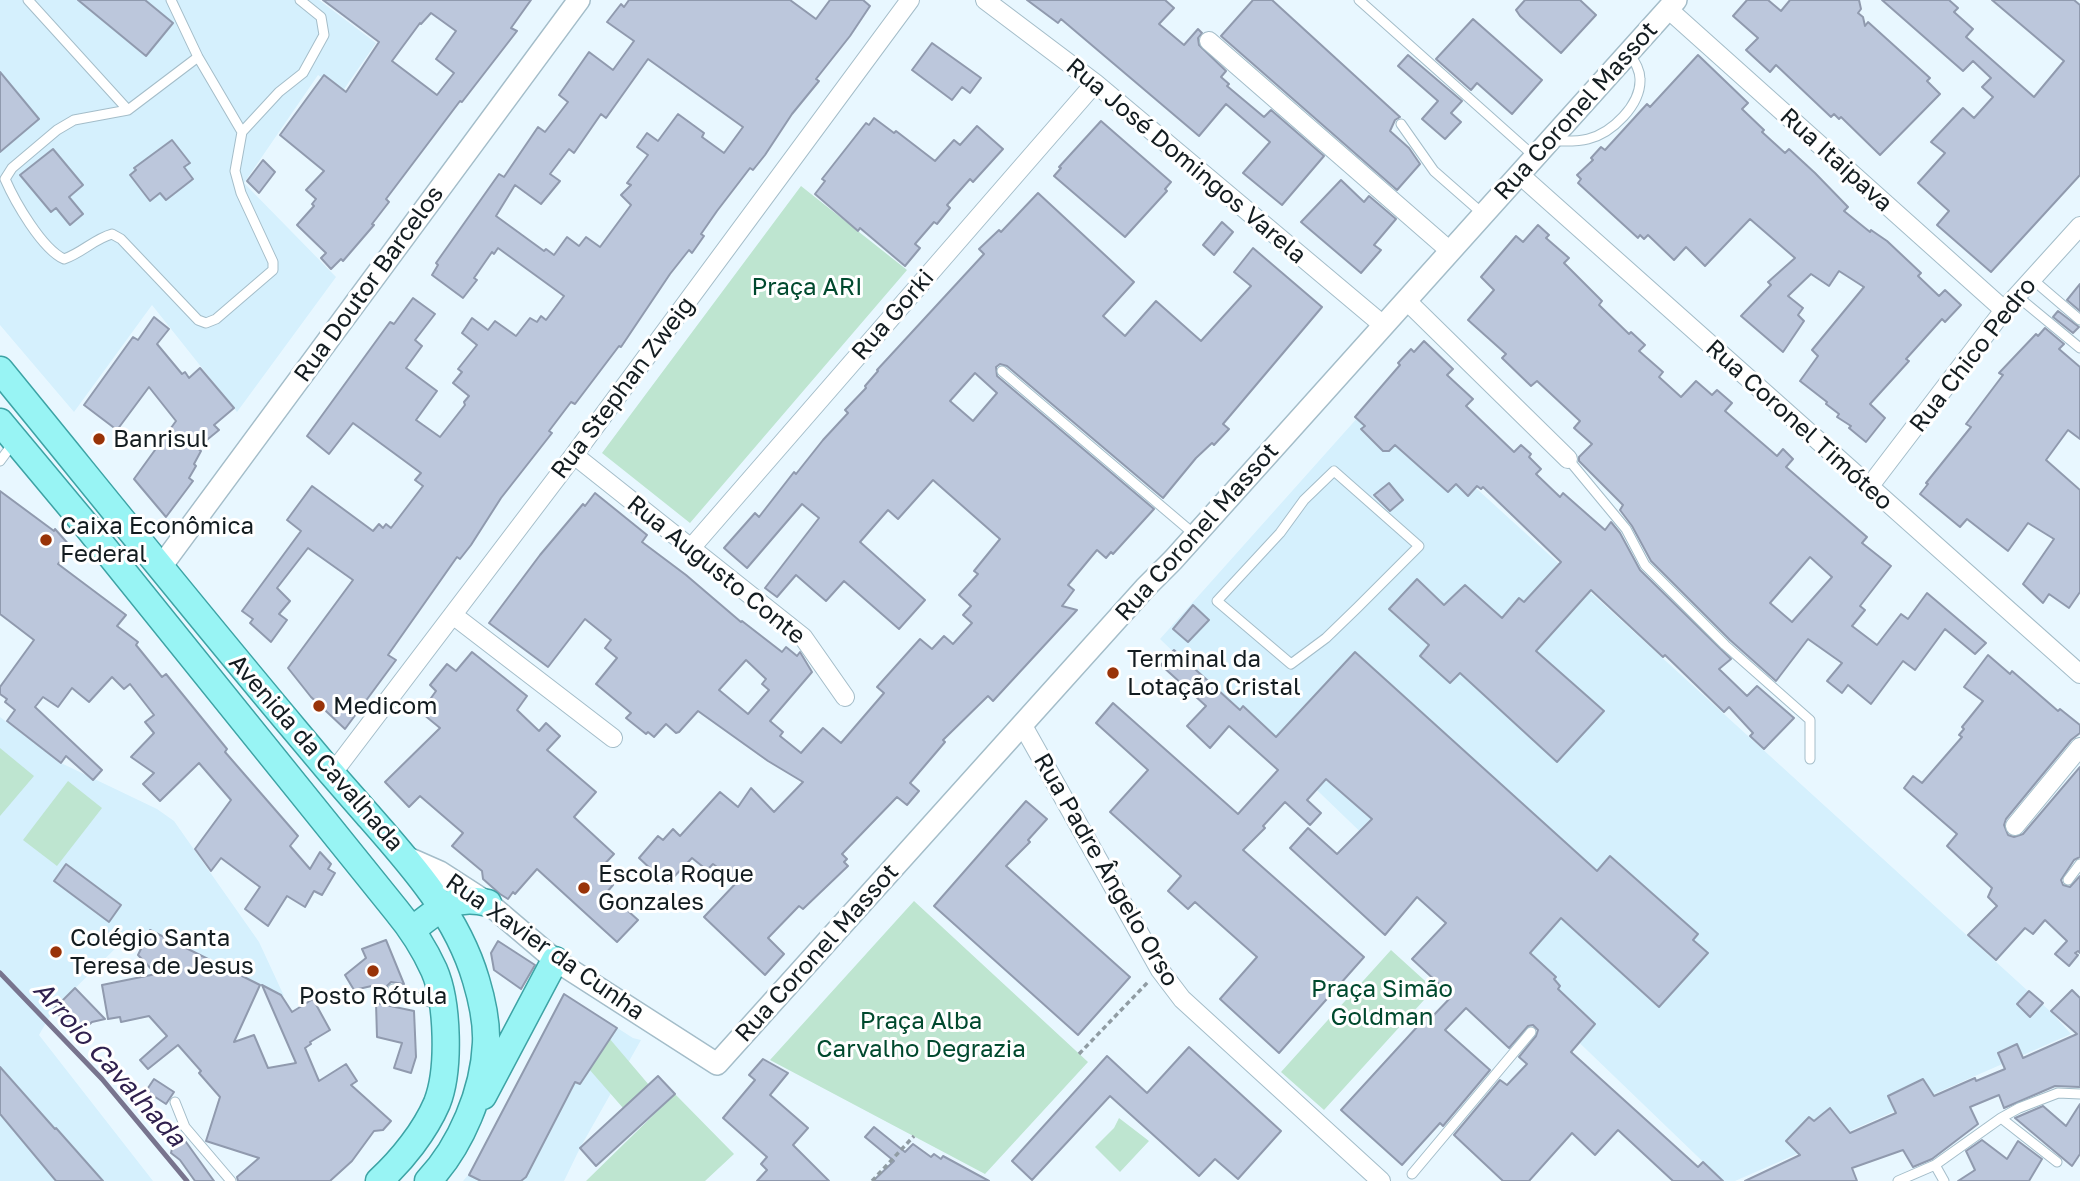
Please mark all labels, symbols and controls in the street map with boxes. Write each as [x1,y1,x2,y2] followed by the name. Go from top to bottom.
[1488,16,1664,206] street label: Rua Coronel Massot
[1060,52,1312,270] street label: Rua José Domingos Varela
[1774,102,1898,218] street label: Rua Itaipava
[288,180,450,388] street label: Rua Doutor Barcelos
[846,264,940,366] street label: Rua Gorki
[1904,272,2042,438] street label: Rua Chico Pedro
[752,273,862,301] park label: Praça ARI
[545,291,701,485] street label: Rua Stephan Zweig
[1700,334,1898,516] street label: Rua Coronel Timóteo
[113,425,208,453] place label: Banrisul
[91,431,107,447] marker: Banrisul
[1109,437,1285,627] street label: Rua Coronel Massot
[621,489,811,651] street label: Rua Augusto Conte
[60,512,254,568] place label: Caixa Econômica Federal
[38,532,54,548] marker: Caixa Econômica Federal
[1127,645,1301,701] place label: Terminal da Lotação Cristal
[223,649,409,857] street label: Avenida da Cavalhada
[1105,665,1121,681] marker: Terminal da Lotação Cristal
[333,692,437,720] place label: Medicom
[311,698,327,714] marker: Medicom
[1027,748,1185,992] street label: Rua Padre Ângelo Orso
[729,858,905,1048] street label: Rua Coronel Massot
[598,860,754,916] place label: Escola Roque Gonzales
[440,868,650,1026] street label: Rua Xavier da Cunha
[576,880,592,896] marker: Escola Roque Gonzales
[70,924,254,980] place label: Colégio Santa Teresa de Jesus
[48,944,64,960] marker: Colégio Santa Teresa de Jesus
[365,963,381,979] marker: Posto Rótula
[26,975,192,1153] water label: Arroio Cavalhada
[1311,975,1453,1031] park label: Praça Simão Goldman
[299,982,447,1010] place label: Posto Rótula
[816,1007,1026,1063] park label: Praça Alba Carvalho Degrazia

